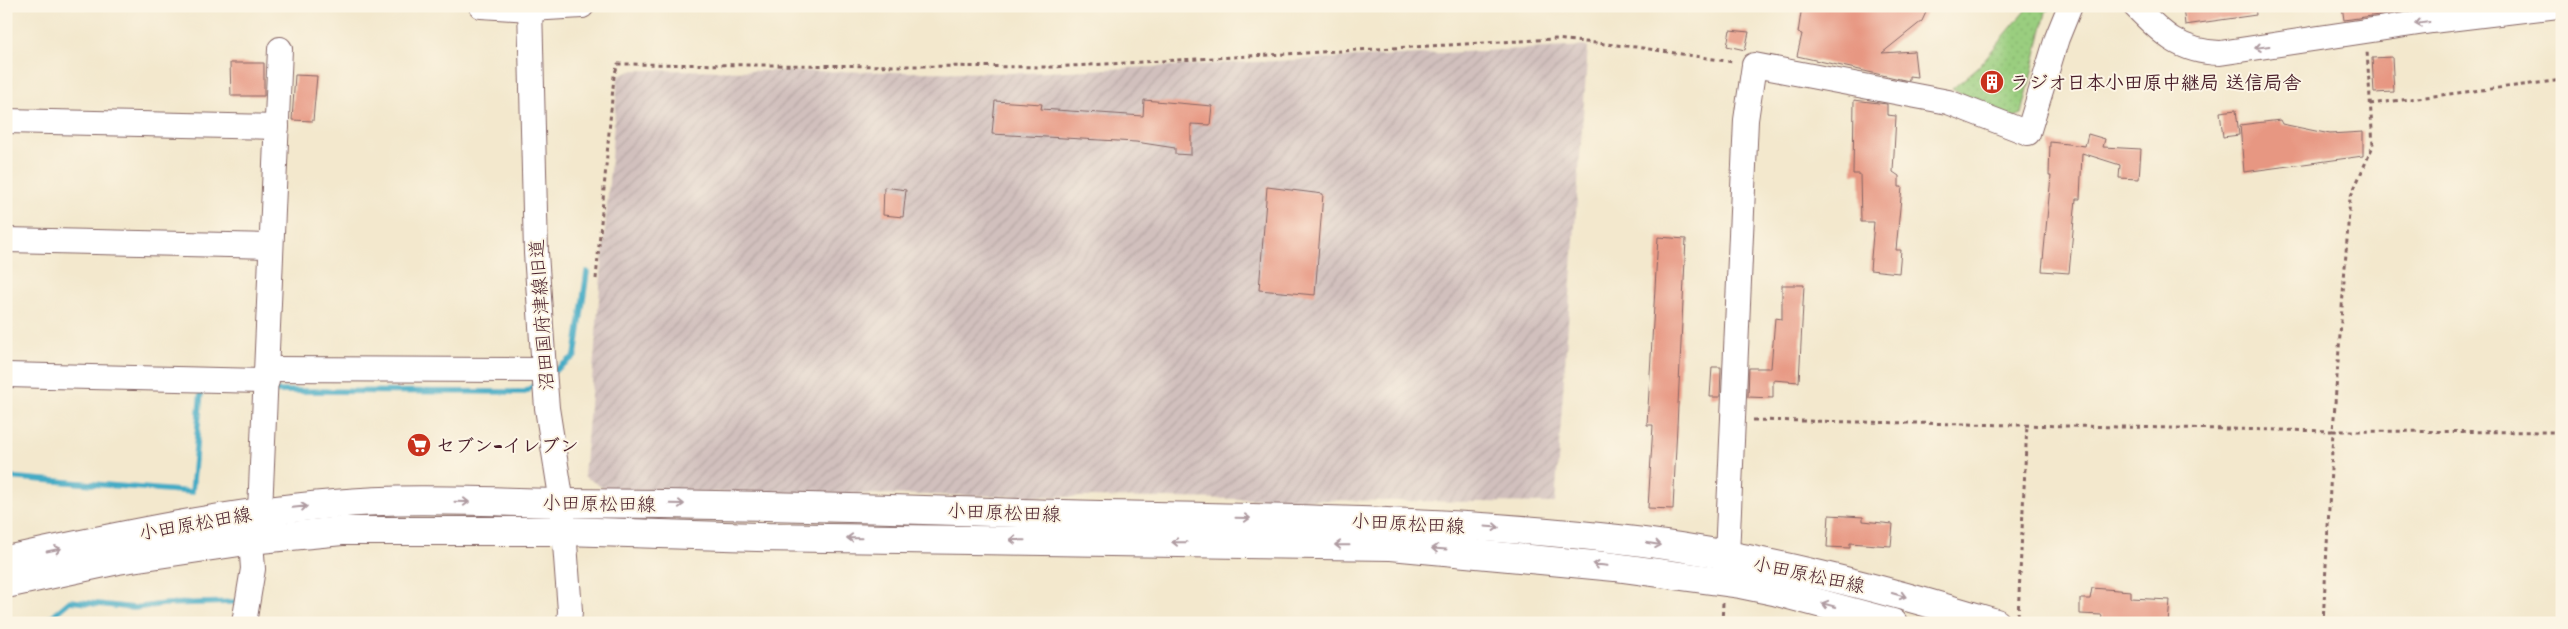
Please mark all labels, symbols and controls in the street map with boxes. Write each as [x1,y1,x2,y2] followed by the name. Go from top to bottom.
[2415,18,2431,28] one-way arrow
[2254,42,2270,52] one-way arrow
[1979,69,2005,95] building icon: ラジオ日本小田原中継局 送信局舎
[2010,70,2302,95] place label: ラジオ日本小田原中継局 送信局舎
[524,238,559,392] street label: 沼田国府津線旧道
[406,432,432,458] supermarket icon: セブン-イレブン
[436,433,579,458] place label: セブン-イレブン
[542,490,656,517] street label: 小田原松田線
[454,497,470,506] one-way arrow
[947,498,1061,527] street label: 小田原松田線
[669,499,685,509] one-way arrow
[137,501,253,546] street label: 小田原松田線
[292,502,308,512] one-way arrow
[1350,508,1466,539] street label: 小田原松田線
[1234,513,1250,523] one-way arrow
[1484,523,1500,532] one-way arrow
[847,533,863,543] one-way arrow
[1009,536,1025,545] one-way arrow
[1172,538,1188,547] one-way arrow
[1646,539,1662,549] one-way arrow
[1334,540,1350,550] one-way arrow
[1431,544,1447,553] one-way arrow
[45,545,61,554] one-way arrow
[1751,550,1867,599] street label: 小田原松田線
[1593,560,1609,570] one-way arrow
[1890,590,1906,600] one-way arrow
[1821,600,1837,609] one-way arrow

